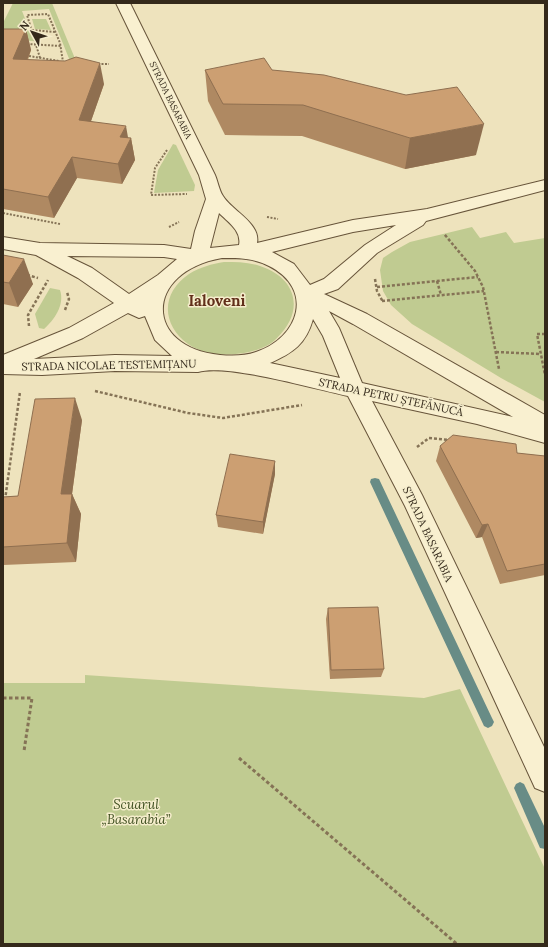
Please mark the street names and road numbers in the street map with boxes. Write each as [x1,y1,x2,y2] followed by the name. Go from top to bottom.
[147,60,195,141] street label: STRADA BASARABIA
[21,356,197,375] street label: STRADA NICOLAE TESTEMIȚANU
[317,375,466,419] street label: STRADA PETRU ȘTEFĂNUCĂ
[400,484,457,585] street label: STRADA BASARABIA

